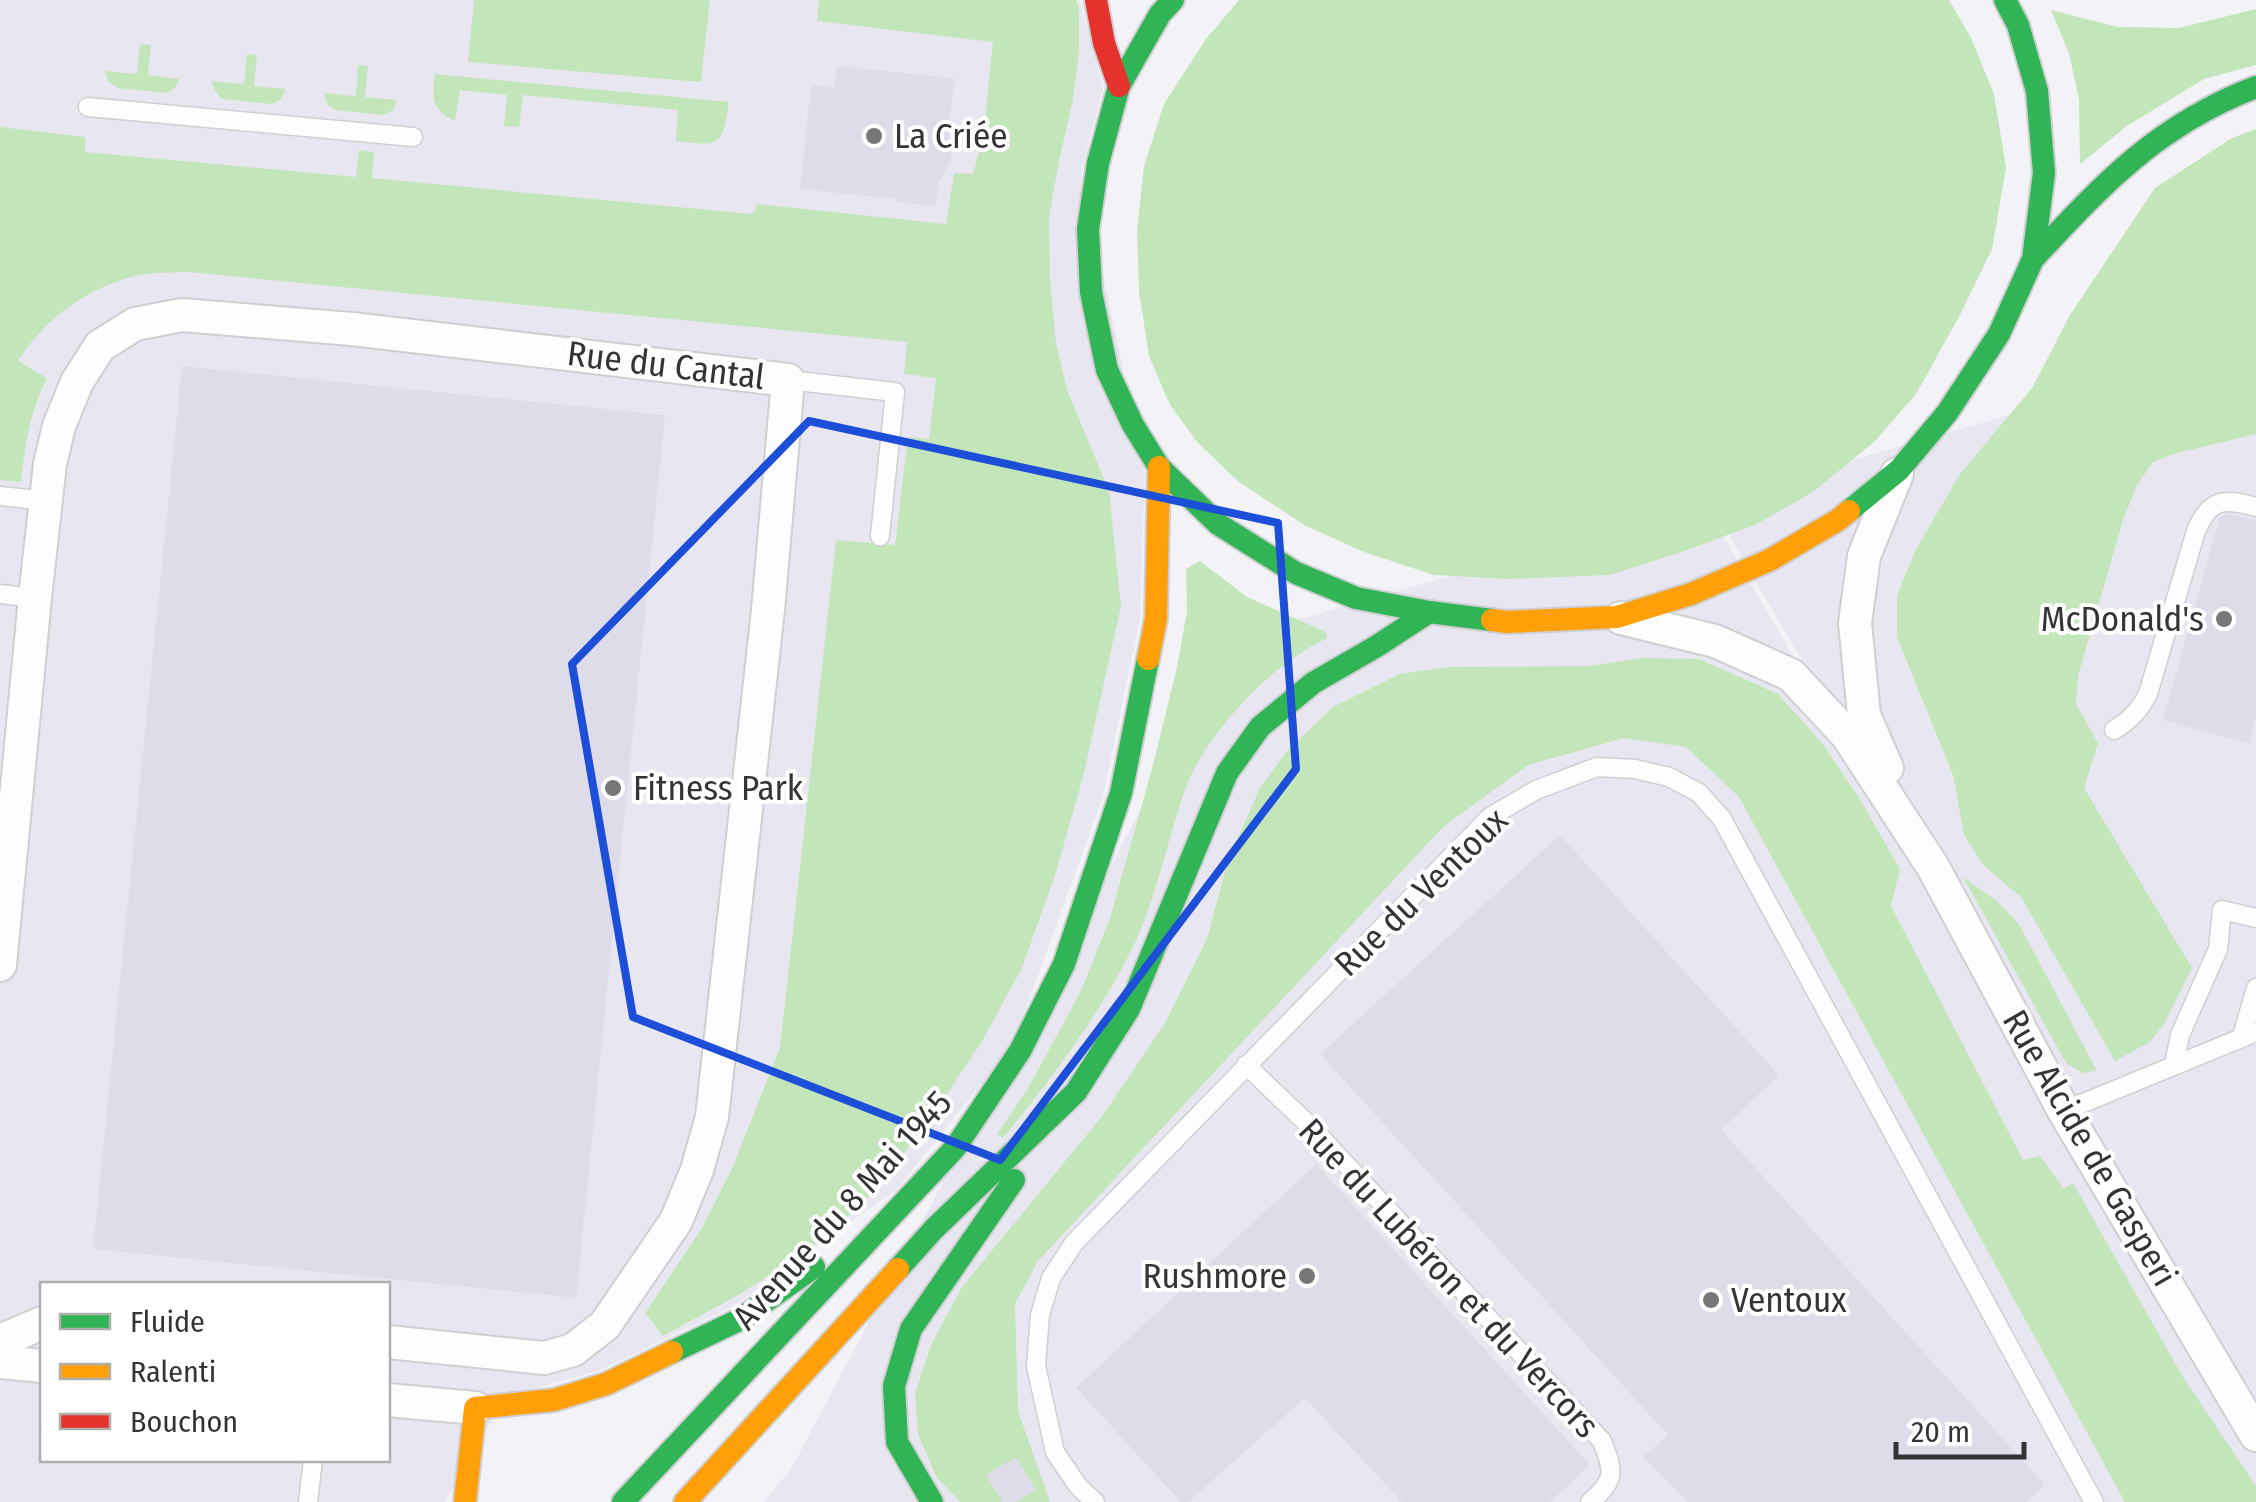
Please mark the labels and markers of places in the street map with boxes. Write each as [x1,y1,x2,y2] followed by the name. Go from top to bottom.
[894,115,1008,157] place label: La Criée
[863,125,885,147] marker: La Criée
[2041,598,2204,640] place label: McDonald's
[2213,608,2235,630] marker: McDonald's
[633,767,804,809] place label: Fitness Park
[602,777,624,799] marker: Fitness Park
[1142,1255,1287,1297] place label: Rushmore
[1296,1265,1318,1287] marker: Rushmore
[1731,1279,1847,1321] place label: Ventoux
[1700,1289,1722,1311] marker: Ventoux

